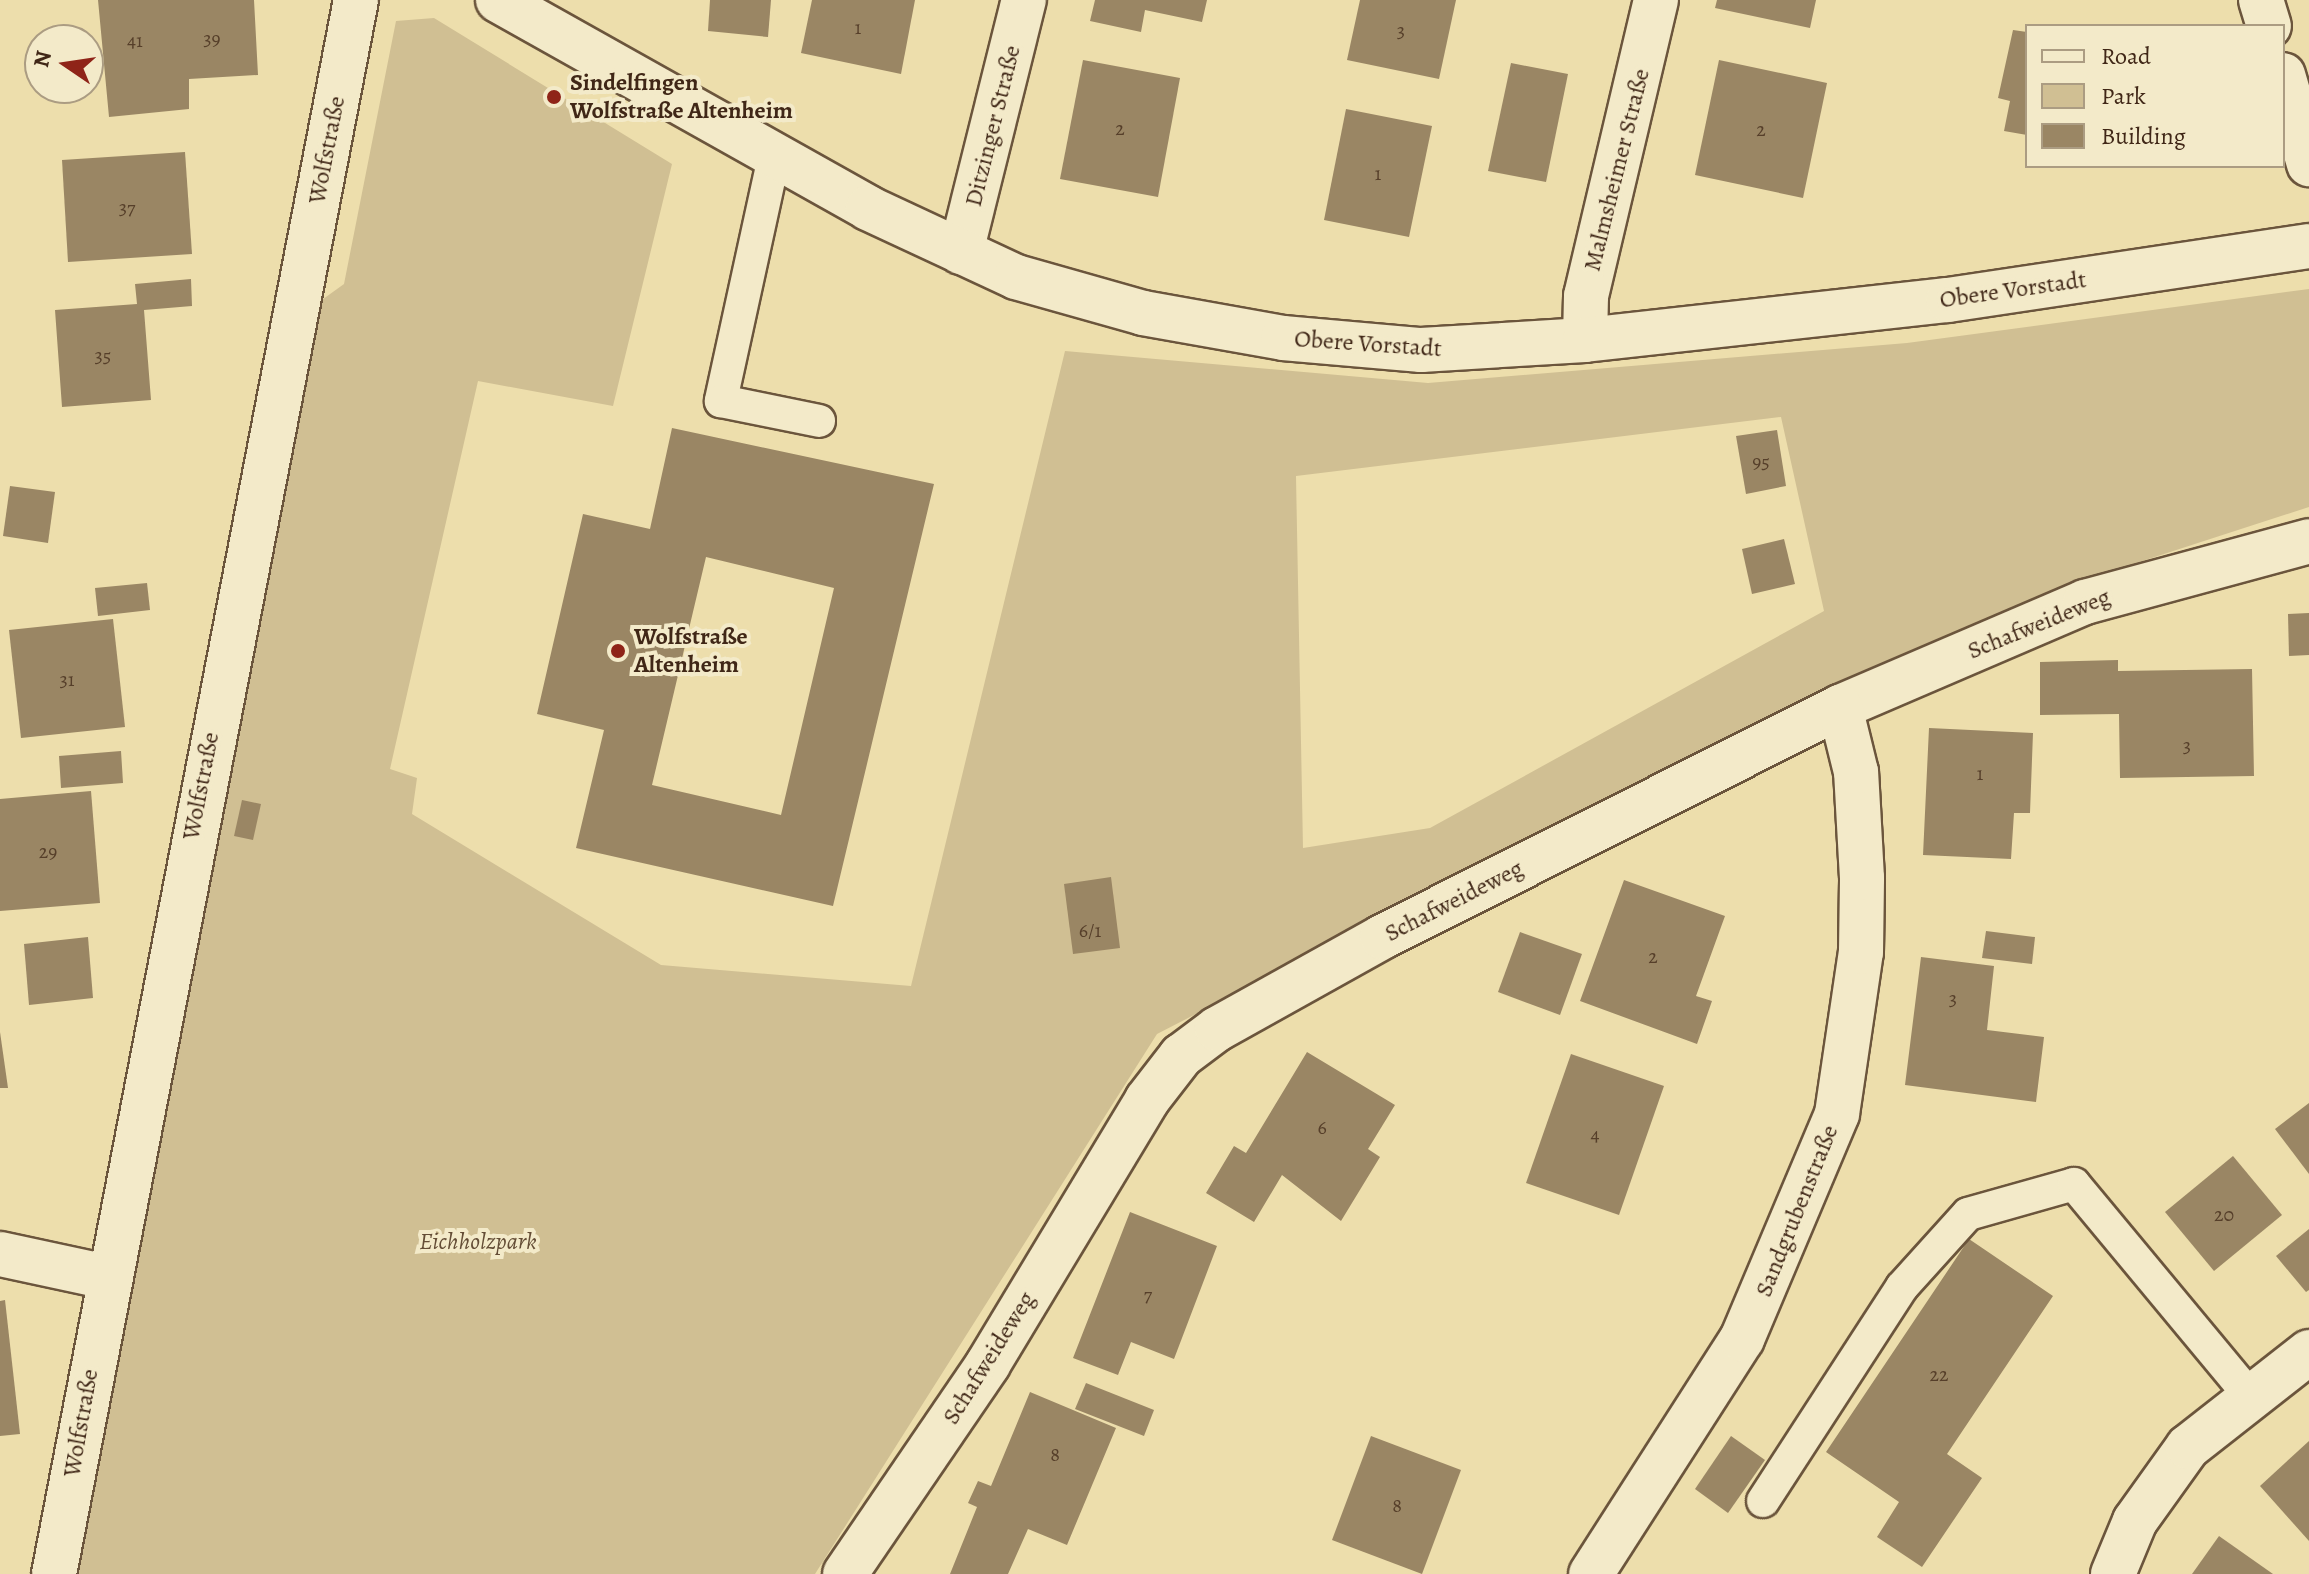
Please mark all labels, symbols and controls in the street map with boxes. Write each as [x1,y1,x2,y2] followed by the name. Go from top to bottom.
[855,15,861,39] house number: 1
[1397,18,1405,42] house number: 3
[24,24,104,104] north arrow
[2025,24,2285,168] legend
[203,26,221,50] house number: 39
[127,28,143,52] house number: 41
[2101,40,2151,72] text: Road
[959,42,1027,210] street label: Ditzinger Straße
[26,48,59,70] text: N
[1578,66,1656,274] street label: Malmsheimer Straße
[570,69,793,125] place label: Sindelfingen Wolfstraße Altenheim
[2101,80,2146,112] text: Park
[545,88,563,106] marker: Sindelfingen Wolfstraße Altenheim
[302,94,352,206] street label: Wolfstraße
[1115,116,1125,140] house number: 2
[1756,117,1766,141] house number: 2
[2101,120,2186,152] text: Building
[1375,161,1381,185] house number: 1
[119,195,135,219] house number: 37
[1938,265,2088,315] street label: Obere Vorstadt
[1293,324,1443,364] street label: Obere Vorstadt
[95,343,111,367] house number: 35
[1752,449,1770,473] house number: 95
[1964,582,2114,666] street label: Schafweideweg
[634,623,748,679] place label: Wolfstraße Altenheim
[609,642,627,660] marker: Wolfstraße Altenheim
[59,667,75,691] house number: 31
[176,730,226,842] street label: Wolfstraße
[2183,733,2191,757] house number: 3
[1977,761,1983,785] house number: 1
[39,839,57,863] house number: 29
[1380,854,1528,948] street label: Schafweideweg
[1079,918,1101,942] house number: 6/1
[1648,944,1658,968] house number: 2
[1949,986,1957,1010] house number: 3
[1317,1115,1327,1139] house number: 6
[1749,1121,1845,1301] street label: Sandgrubenstraße
[1590,1122,1600,1146] house number: 4
[2214,1202,2234,1226] house number: 20
[419,1228,537,1256] park label: Eichholzpark
[1144,1282,1152,1306] house number: 7
[937,1286,1041,1430] street label: Schafweideweg
[1930,1362,1948,1386] house number: 22
[57,1367,105,1479] street label: Wolfstraße
[1050,1442,1060,1466] house number: 8
[1392,1493,1402,1517] house number: 8

